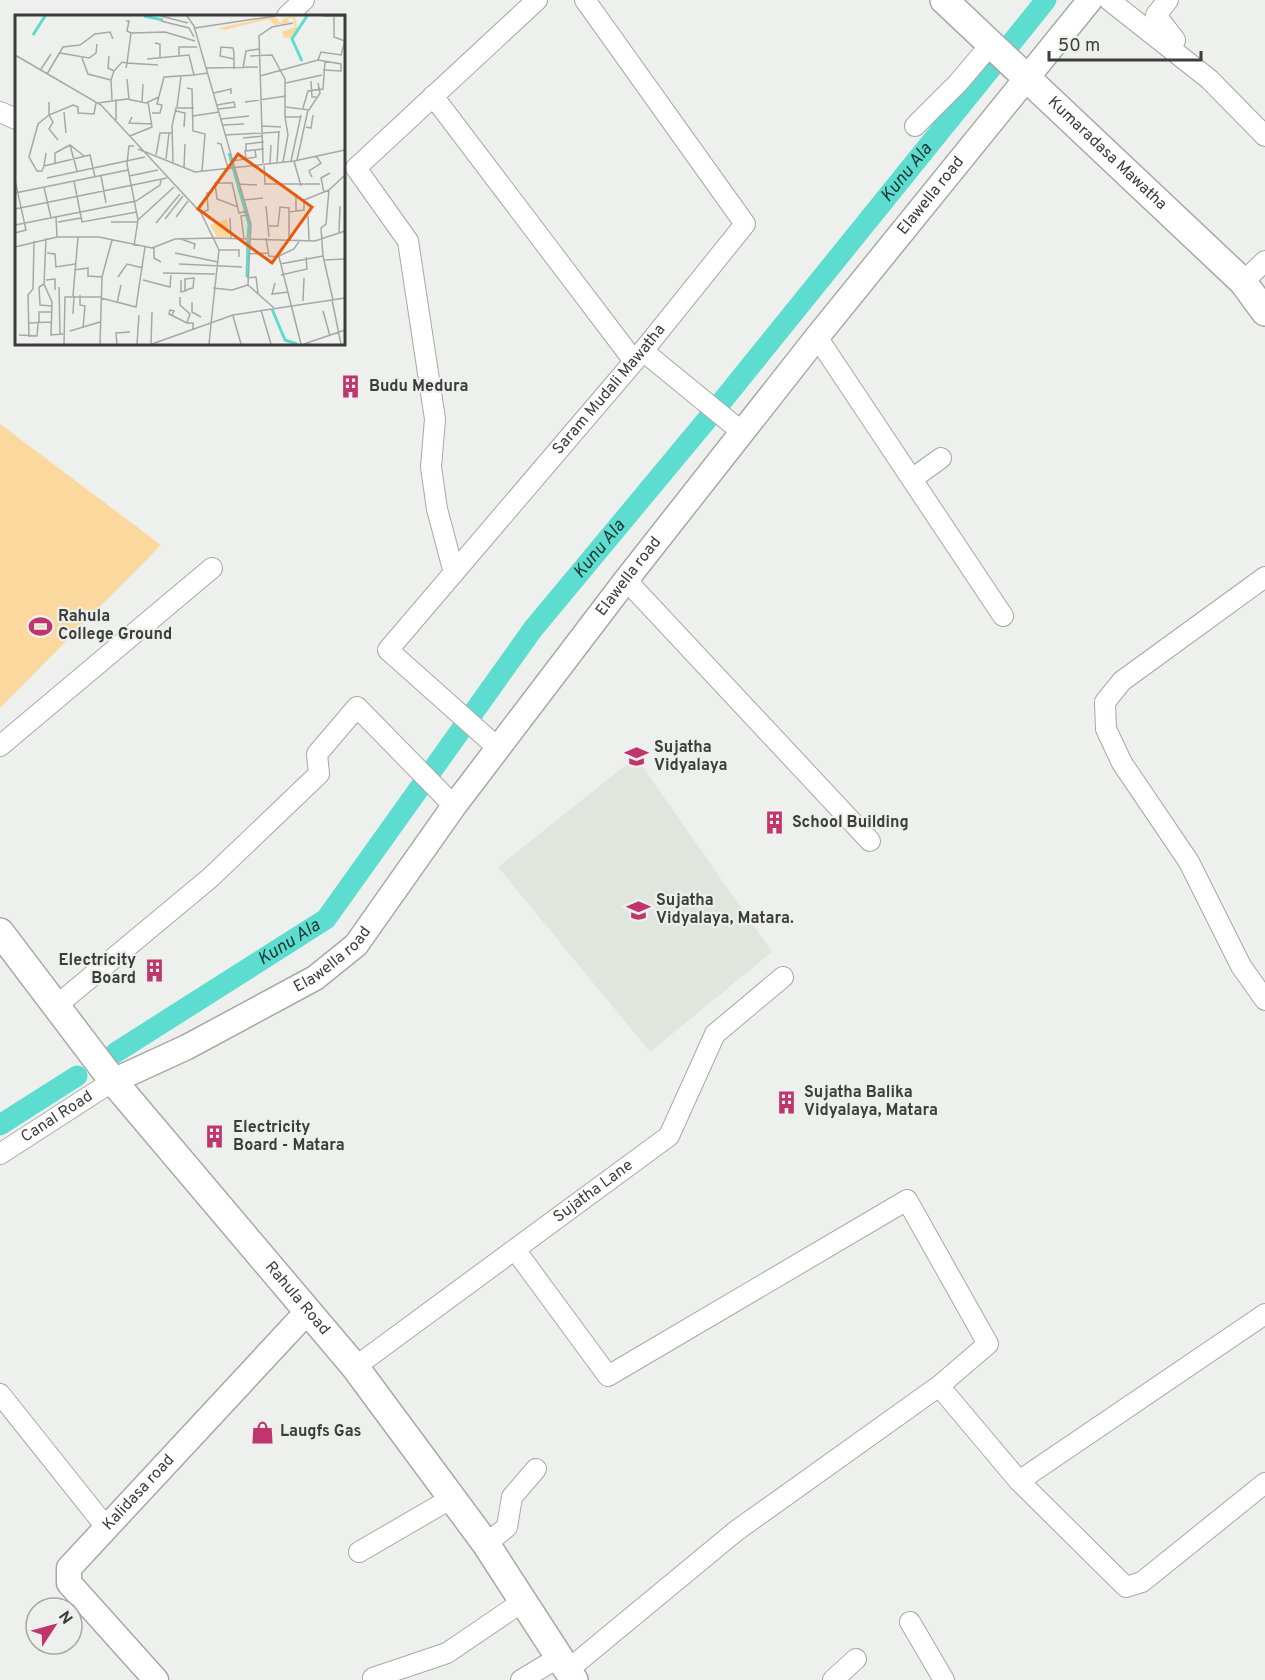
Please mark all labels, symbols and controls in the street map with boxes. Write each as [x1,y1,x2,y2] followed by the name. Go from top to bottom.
[15,15,345,345] inset map
[1049,24,1200,62] scale bar
[1058,35,1100,58] text: 50 m
[1043,93,1171,215] street label: Kumaradasa Mawatha
[876,138,938,207] water label: Kunu Ala
[893,153,969,239] street label: Elawella road
[549,321,670,459] street label: Saram Mudali Mawatha
[338,374,364,400] building icon: Budu Medura
[369,377,468,397] place label: Budu Medura
[568,515,631,583] water label: Kunu Ala
[592,533,666,620] street label: Elawella road
[58,607,172,645] place label: Rahula College Ground
[27,613,53,639] sports icon: Rahula College Ground
[654,738,727,776] place label: Sujatha Vidyalaya
[623,744,649,770] school or university icon: Sujatha Vidyalaya
[761,810,787,836] building icon: School Building
[792,813,909,833] place label: School Building
[656,891,794,929] place label: Sujatha Vidyalaya, Matara.
[625,897,651,923] school or university icon: Sujatha Vidyalaya, Matara.
[253,914,325,971] water label: Kunu Ala
[290,923,376,997] street label: Elawella road
[59,951,136,989] place label: Electricity Board
[141,957,167,983] building icon: Electricity Board
[804,1083,938,1121] place label: Sujatha Balika Vidyalaya, Matara
[17,1087,97,1148] street label: Canal Road
[773,1089,799,1115] building icon: Sujatha Balika Vidyalaya, Matara
[233,1118,345,1156] place label: Electricity Board - Matara
[202,1124,228,1150] building icon: Electricity Board - Matara
[550,1156,637,1227] street label: Sujatha Lane
[260,1258,334,1340] street label: Rahula Road
[249,1419,275,1445] shop icon: Laugfs Gas
[280,1422,362,1442] place label: Laugfs Gas
[99,1451,179,1535] street label: Kalidasa road
[24,1596,84,1656] north arrow
[53,1608,76,1629] text: N

